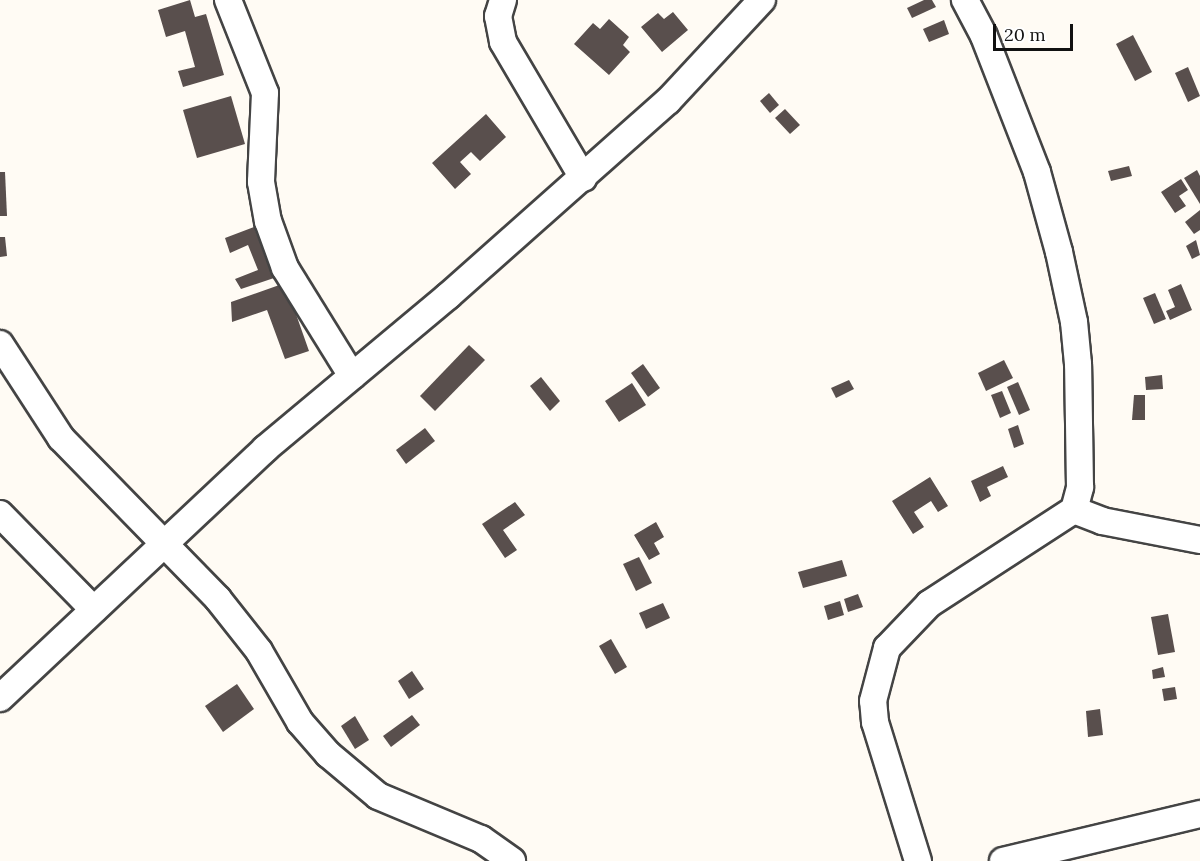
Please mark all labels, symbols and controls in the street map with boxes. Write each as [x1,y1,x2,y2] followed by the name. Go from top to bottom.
[996,12,1076,50] scale bar
[1004,23,1046,46] text: 20 m

